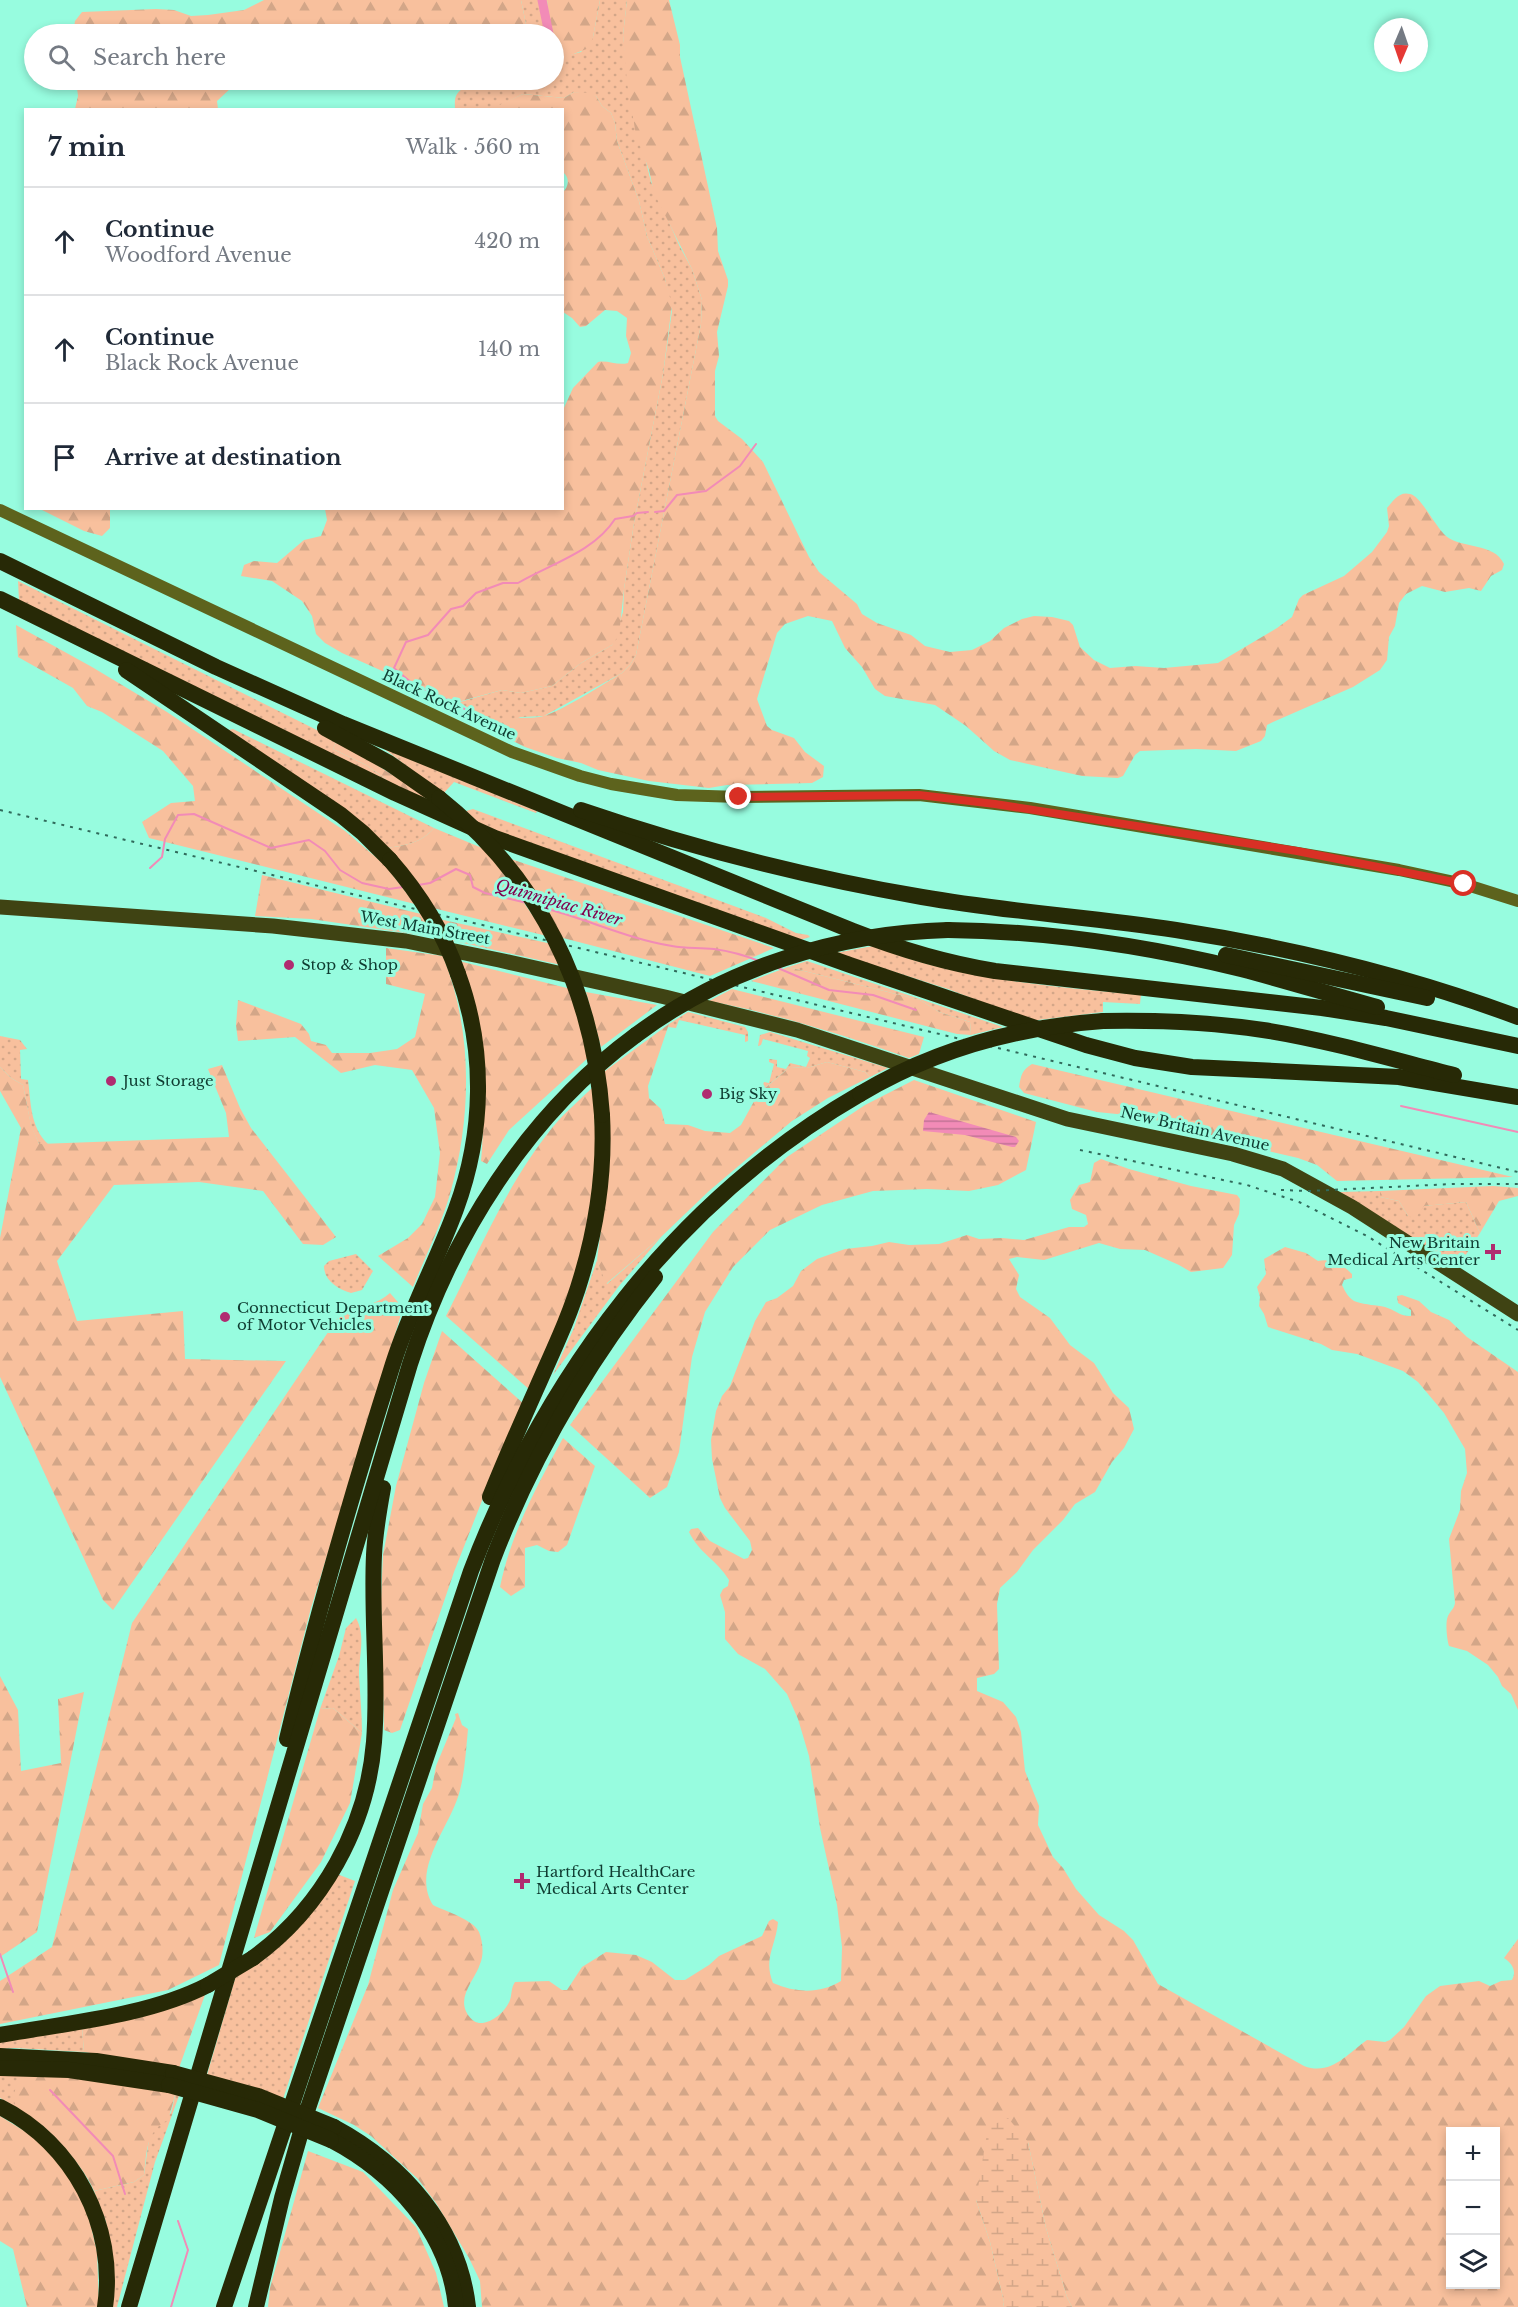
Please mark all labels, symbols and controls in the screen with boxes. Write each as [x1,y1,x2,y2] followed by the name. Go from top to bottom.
[1374,18,1428,72] north arrow
[24,24,564,90] search box
[45,41,78,74] icon: search
[93,44,226,71] text: Search here
[48,131,125,163] text: 7 min
[406,135,540,159] text: Walk · 560 m
[105,216,214,243] text: Continue
[48,225,81,258] icon: ahead
[475,229,540,253] text: 420 m
[105,243,292,267] text: Woodford Avenue
[105,324,214,351] text: Continue
[48,333,81,366] icon: ahead
[478,337,540,361] text: 140 m
[105,351,299,375] text: Black Rock Avenue
[48,441,81,474] icon: arrive
[105,444,342,471] text: Arrive at destination
[379,665,519,744] street label: Black Rock Avenue
[725,783,751,809] route end
[1450,870,1476,896] route start
[494,874,625,930] water label: Quinnipiac River
[358,907,492,948] street label: West Main Street
[301,955,398,974] place label: Stop & Shop
[282,958,296,972] marker: Stop & Shop
[121,1071,213,1090] place label: Just Storage
[104,1074,118,1088] marker: Just Storage
[719,1084,778,1103] place label: Big Sky
[700,1087,714,1101] marker: Big Sky
[1119,1102,1271,1155] street label: New Britain Avenue
[1327,1233,1481,1269] place label: New Britain Medical Arts Center
[1484,1243,1502,1261] marker: New Britain Medical Arts Center
[237,1298,429,1334] place label: Connecticut Department of Motor Vehicles
[218,1310,232,1324] marker: Connecticut Department of Motor Vehicles
[536,1862,695,1898] place label: Hartford HealthCare Medical Arts Center
[513,1872,531,1890] marker: Hartford HealthCare Medical Arts Center
[1446,2127,1500,2289] map controls
[1446,2127,1500,2181] button: +
[1446,2181,1500,2235] button: −
[1446,2235,1500,2289] button: layers

